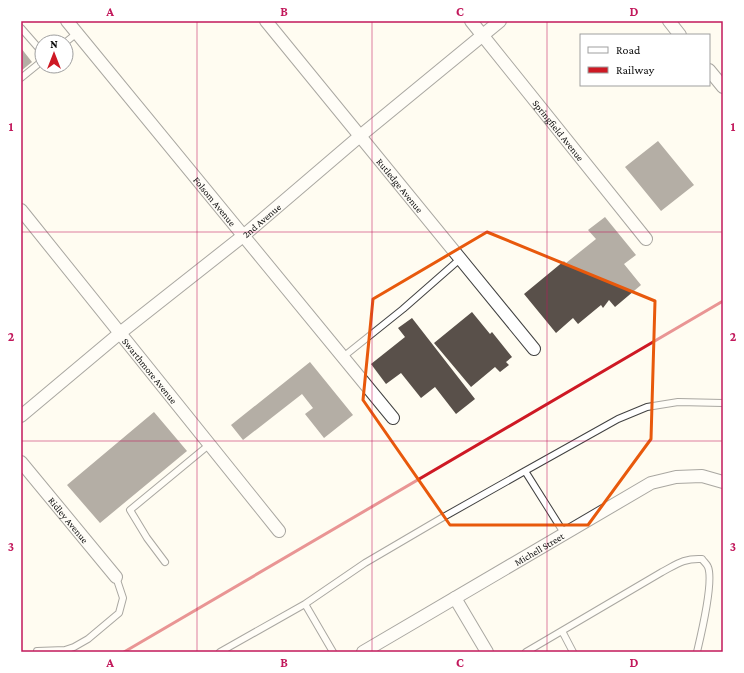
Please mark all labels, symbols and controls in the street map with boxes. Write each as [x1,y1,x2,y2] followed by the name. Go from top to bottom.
[105,4,114,19] text: A
[280,4,288,19] text: B
[456,4,464,19] text: C
[630,4,639,19] text: D
[34,34,74,74] north arrow
[580,34,710,86] legend
[50,38,58,50] text: N
[616,43,641,57] text: Road
[616,63,655,77] text: Railway
[530,98,587,164] street label: Springfield Avenue
[9,119,14,134] text: 1
[731,119,736,134] text: 1
[374,156,426,215] street label: Rutledge Avenue
[191,174,238,229] street label: Folsom Avenue
[240,201,283,240] street label: 2nd Avenue
[8,329,15,344] text: 2
[730,329,737,344] text: 2
[120,336,180,406] street label: Swarthmore Avenue
[46,495,91,546] street label: Ridley Avenue
[513,530,566,568] street label: Michell Street
[8,539,14,554] text: 3
[730,539,736,554] text: 3
[105,655,114,670] text: A
[280,655,288,670] text: B
[456,655,464,670] text: C
[630,655,639,670] text: D

